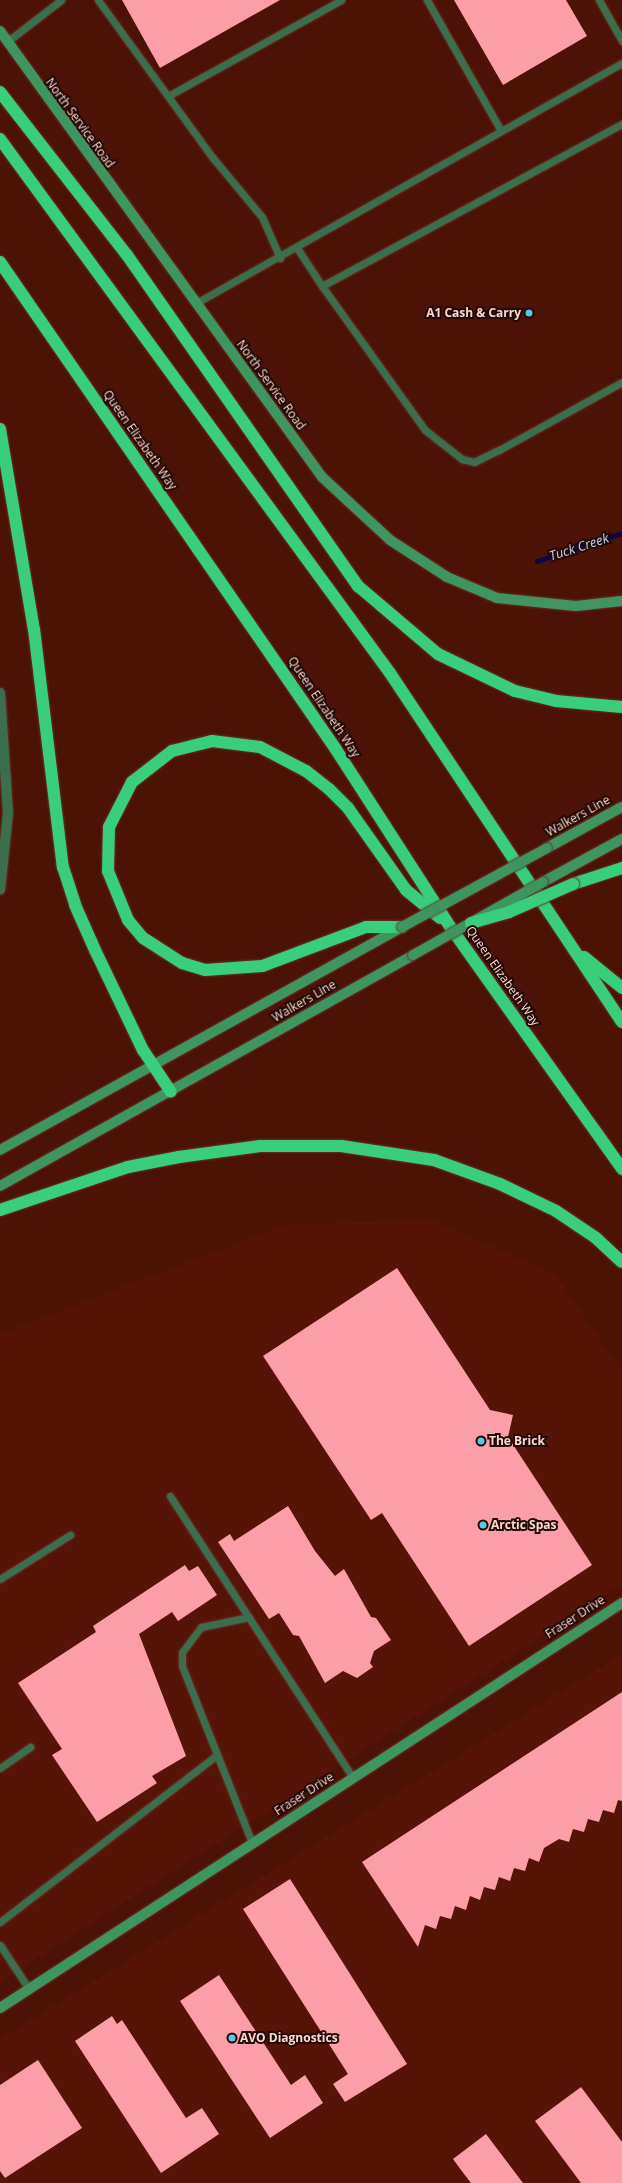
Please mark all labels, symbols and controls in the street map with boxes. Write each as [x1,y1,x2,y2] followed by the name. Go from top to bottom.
[43,75,117,171] street label: North Service Road
[426,306,521,320] place label: A1 Cash & Carry
[524,308,534,318] marker: A1 Cash & Carry
[234,337,308,433] street label: North Service Road
[100,387,180,493] street label: Queen Elizabeth Way
[547,530,611,564] water label: Tuck Creek
[285,654,363,760] street label: Queen Elizabeth Way
[543,793,613,839] street label: Walkers Line
[463,923,543,1029] street label: Queen Elizabeth Way
[270,977,338,1025] street label: Walkers Line
[489,1434,545,1448] place label: The Brick
[476,1436,486,1446] marker: The Brick
[491,1518,556,1532] place label: Arctic Spas
[478,1520,488,1530] marker: Arctic Spas
[543,1593,607,1641] street label: Fraser Drive
[272,1770,336,1818] street label: Fraser Drive
[240,2031,338,2045] place label: AVO Diagnostics
[227,2033,237,2043] marker: AVO Diagnostics

